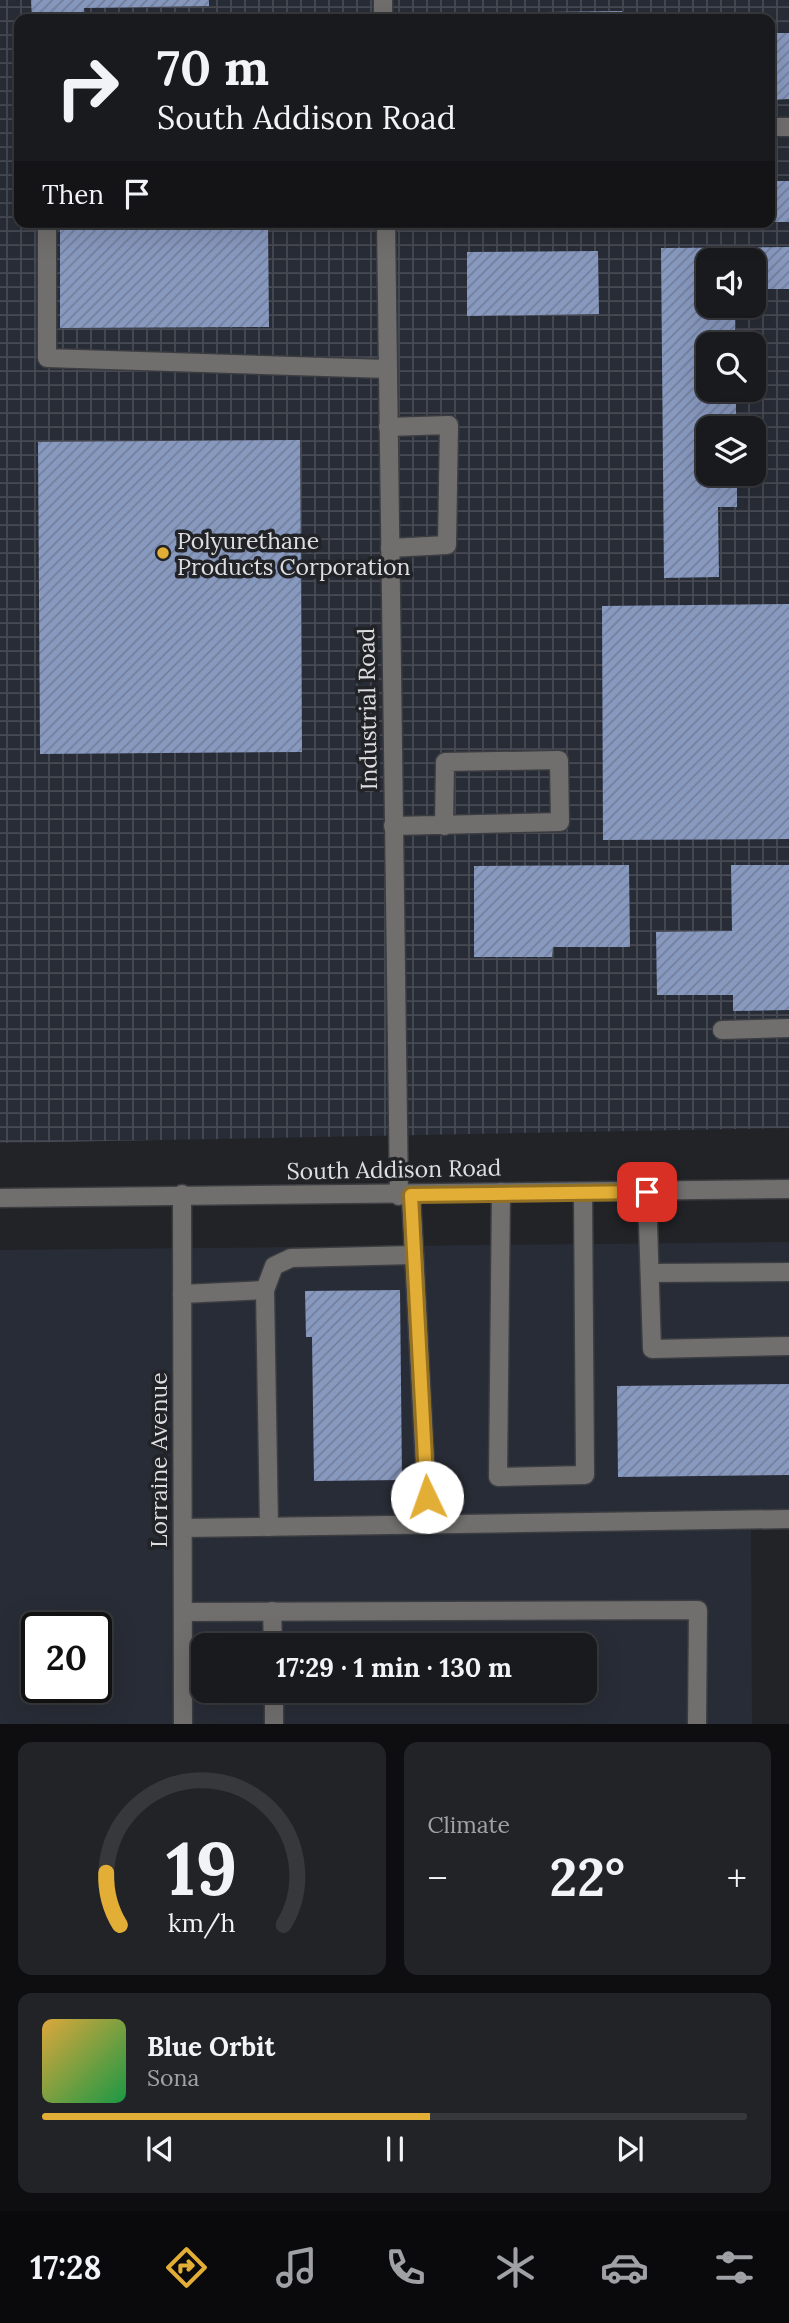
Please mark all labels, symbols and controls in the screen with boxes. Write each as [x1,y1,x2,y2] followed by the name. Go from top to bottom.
[157,36,269,98] text: 70 m
[42,42,133,133] icon: right
[157,97,456,138] text: South Addison Road
[118,175,156,213] icon: arrive
[42,178,104,211] text: Then
[696,248,766,486] map controls
[696,248,766,318] button: sound
[696,332,766,402] button: search
[696,416,766,486] button: layers
[177,526,410,581] place label: Polyurethane Products Corporation
[155,545,171,561] marker: Polyurethane Products Corporation
[351,627,383,790] street label: Industrial Road
[286,1153,502,1185] street label: South Addison Road
[617,1162,677,1222] pin
[628,1173,666,1211] icon: arrive
[144,1372,173,1548] street label: Lorraine Avenue
[390,1460,464,1534] position arrow
[21,1612,112,1703] speed limit sign: 20
[276,1651,512,1684] text: 17:29 · 1 min · 130 m
[428,1810,510,1839] text: Climate
[166,1822,238,1915] text: 19
[550,1844,625,1910] text: 22°
[428,1854,448,1902] text: −
[727,1854,747,1902] text: +
[168,1906,236,1938] text: km/h
[147,2030,275,2063] text: Blue Orbit
[147,2063,199,2092] text: Sona
[141,2130,179,2168] icon: previous
[376,2130,414,2168] icon: pause
[611,2130,649,2168] icon: next
[162,2243,211,2292] icon: directions
[272,2243,321,2292] icon: music
[381,2243,430,2292] icon: phone
[491,2243,540,2292] icon: climate
[600,2243,649,2292] icon: car
[710,2243,759,2292] icon: filters
[30,2247,102,2288] text: 17:28

